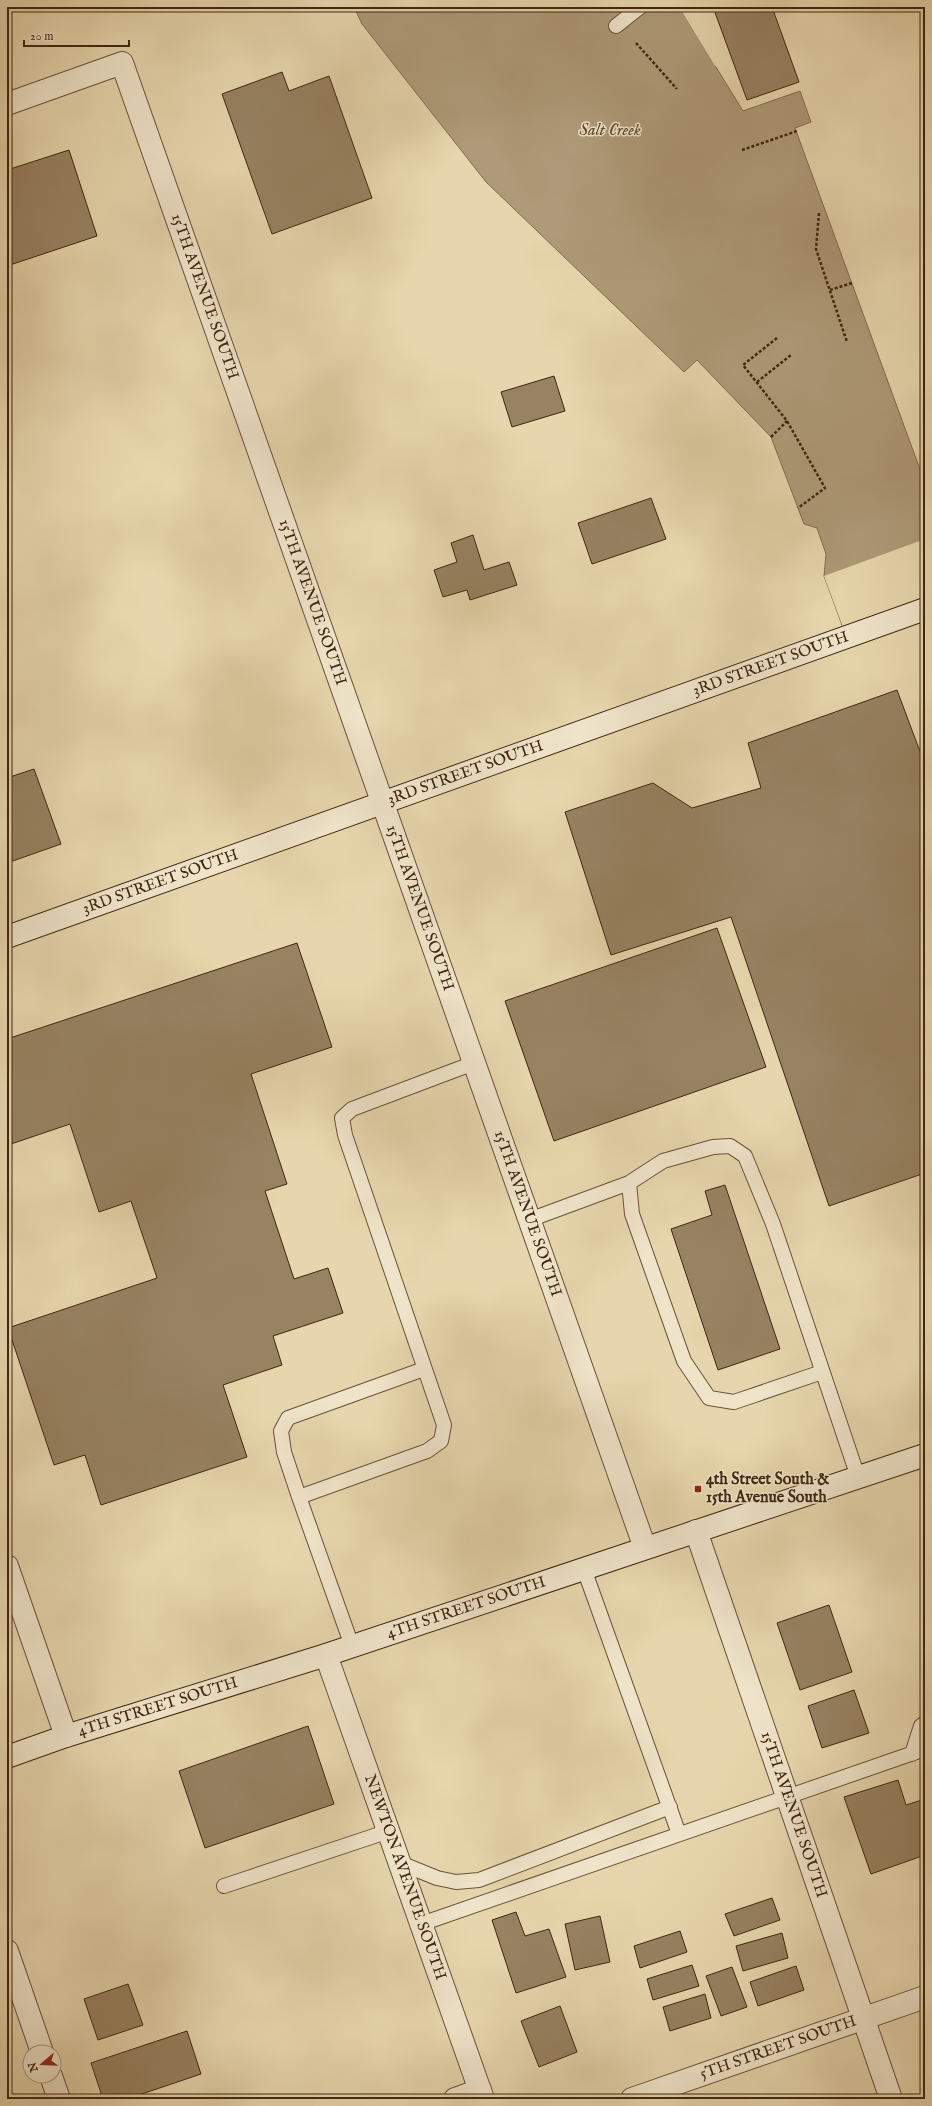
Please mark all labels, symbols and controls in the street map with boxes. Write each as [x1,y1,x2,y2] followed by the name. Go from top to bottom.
[24,22,129,48] scale bar
[30,29,53,44] text: 20 m
[579,120,641,141] water label: Salt Creek
[166,211,243,383] street label: 15TH AVENUE SOUTH
[274,517,351,688] street label: 15TH AVENUE SOUTH
[690,627,852,701] street label: 3RD STREET SOUTH
[385,736,546,810] street label: 3RD STREET SOUTH
[381,822,458,994] street label: 15TH AVENUE SOUTH
[80,845,241,919] street label: 3RD STREET SOUTH
[489,1128,566,1300] street label: 15TH AVENUE SOUTH
[706,1470,829,1508] place label: 4th Street South & 15th Avenue South
[693,1484,703,1494] marker: 4th Street South & 15th Avenue South
[384,1572,549,1644] street label: 4TH STREET SOUTH
[76,1673,241,1742] street label: 4TH STREET SOUTH
[756,1729,831,1901] street label: 15TH AVENUE SOUTH
[359,1772,450,1983] street label: NEWTON AVENUE SOUTH
[697,2011,860,2085] street label: 5TH STREET SOUTH
[22,2044,62,2084] north arrow
[25,2060,42,2075] text: N

